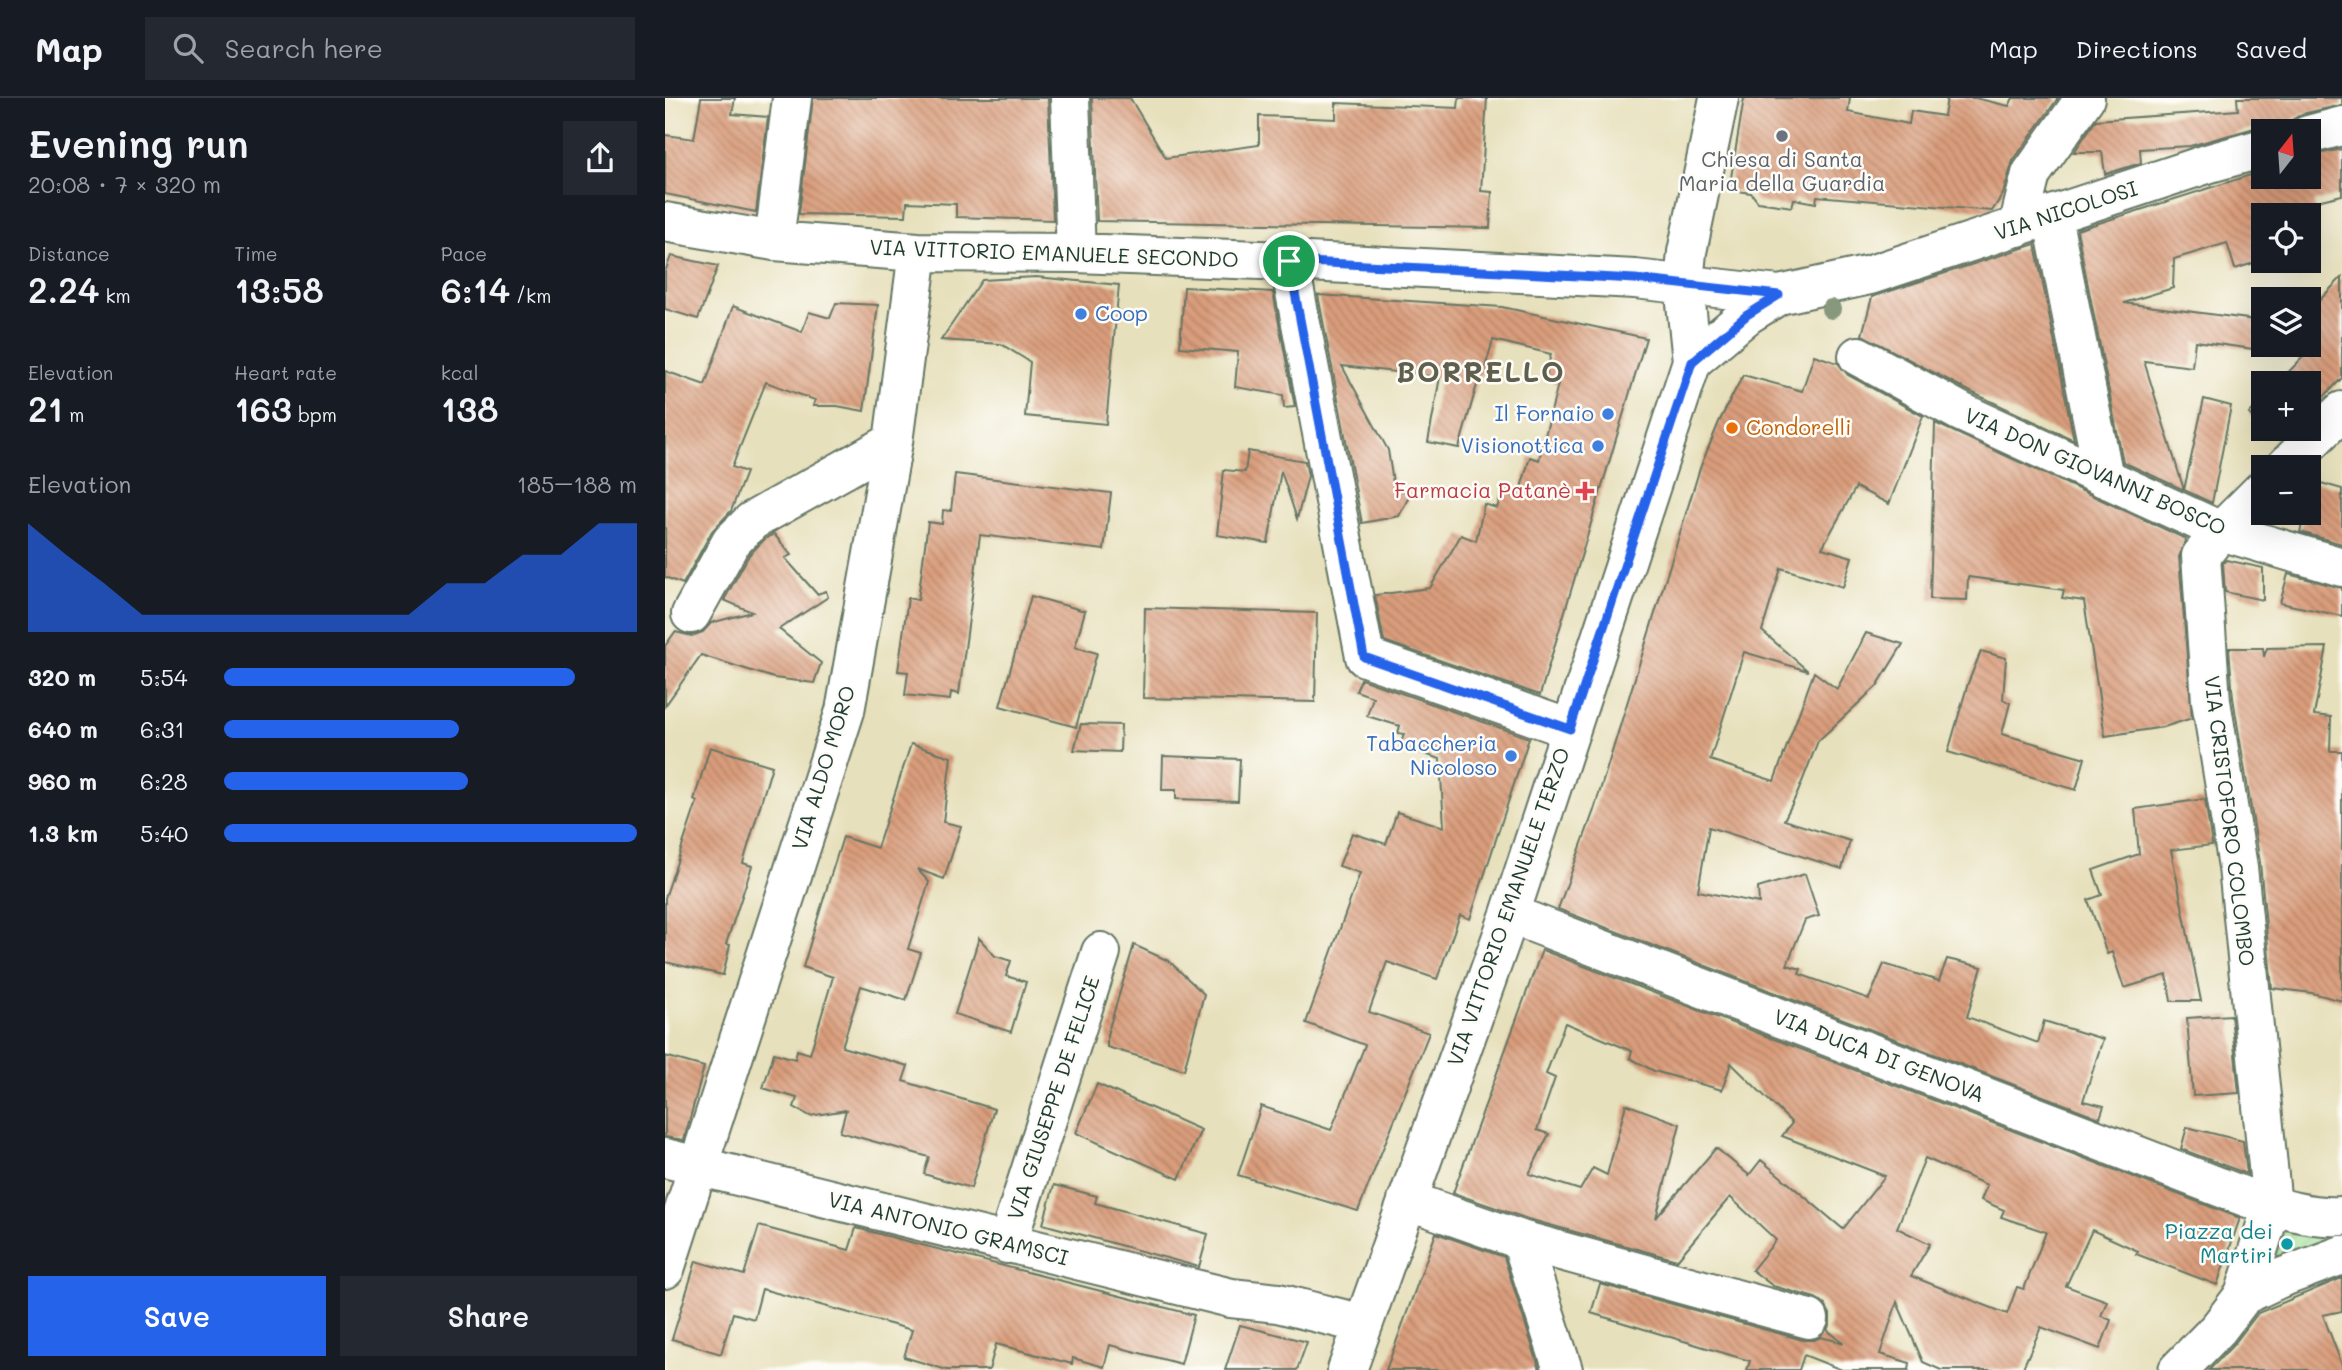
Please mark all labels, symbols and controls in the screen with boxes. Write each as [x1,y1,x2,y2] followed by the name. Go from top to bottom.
[145,17,635,80] search box
[35,27,103,70] text: Map
[169,29,207,67] icon: search
[225,31,383,65] text: Search here
[1989,33,2038,64] text: Map
[2076,33,2198,64] text: Directions
[2236,33,2307,64] text: Saved
[28,118,249,168] text: Evening run
[2251,119,2321,189] north arrow
[2251,119,2321,525] map controls
[563,121,637,195] button: share
[1774,128,1790,144] marker: Chiesa di Santa Maria della Guardia
[1679,145,1885,196] place label: Chiesa di Santa Maria della Guardia
[28,169,221,199] text: 20:08 · 7 × 320 m
[1991,174,2141,245] street label: VIA NICOLOSI
[2251,203,2321,273] button: locate
[1259,231,1319,291] pin
[869,233,1239,272] street label: VIA VITTORIO EMANUELE SECONDO
[28,241,110,266] text: Distance
[234,241,278,266] text: Time
[441,241,487,266] text: Pace
[1270,242,1308,280] icon: arrive
[28,266,99,312] text: 2.24
[234,266,324,312] text: 13:58
[441,266,510,312] text: 6:14
[99,283,131,308] text: km
[510,283,551,308] text: /km
[2251,287,2321,357] button: layers
[1095,299,1148,326] place label: Coop
[1073,306,1089,322] marker: Coop
[1396,353,1566,389] district label: BORRELLO
[28,360,113,385] text: Elevation
[234,360,337,385] text: Heart rate
[441,360,479,385] text: kcal
[2251,371,2321,441] button: +
[28,385,63,431] text: 21
[234,385,292,431] text: 163
[441,385,499,431] text: 138
[1494,399,1594,426] place label: Il Fornaio
[1961,401,2231,541] street label: VIA DON GIOVANNI BOSCO
[63,402,84,427] text: m
[292,402,337,427] text: bpm
[1600,406,1616,422] marker: Il Fornaio
[1746,413,1851,440] place label: Condorelli
[1724,420,1740,436] marker: Condorelli
[1461,431,1584,458] place label: Visionottica
[1590,438,1606,454] marker: Visionottica
[2251,455,2321,525] button: −
[28,469,131,499] text: Elevation
[517,469,637,499] text: 185–188 m
[1394,476,1571,503] place label: Farmacia Patanè
[1577,483,1593,499] marker: Farmacia Patanè
[28,662,96,692] text: 320 m
[140,662,187,692] text: 5:54
[2199,674,2262,968] street label: VIA CRISTOFORO COLOMBO
[785,682,860,853] street label: VIA ALDO MORO
[28,714,98,744] text: 640 m
[140,714,185,744] text: 6:31
[1366,729,1497,780] place label: Tabaccheria Nicoloso
[1440,744,1575,1069] street label: VIA VITTORIO EMANUELE TERZO
[1503,748,1519,764] marker: Tabaccheria Nicoloso
[28,766,97,796] text: 960 m
[140,766,188,796] text: 6:28
[28,818,98,848] text: 1.3 km
[140,818,188,848] text: 5:40
[1000,972,1105,1223] street label: VIA GIUSEPPE DE FELICE
[1770,1002,1989,1107] street label: VIA DUCA DI GENOVA
[825,1185,1071,1270] street label: VIA ANTONIO GRAMSCI
[2165,1217,2273,1268] place label: Piazza dei Martiri
[2279,1236,2295,1252] marker: Piazza dei Martiri
[28,1276,326,1356] button: Save
[340,1276,637,1356] button: Share

